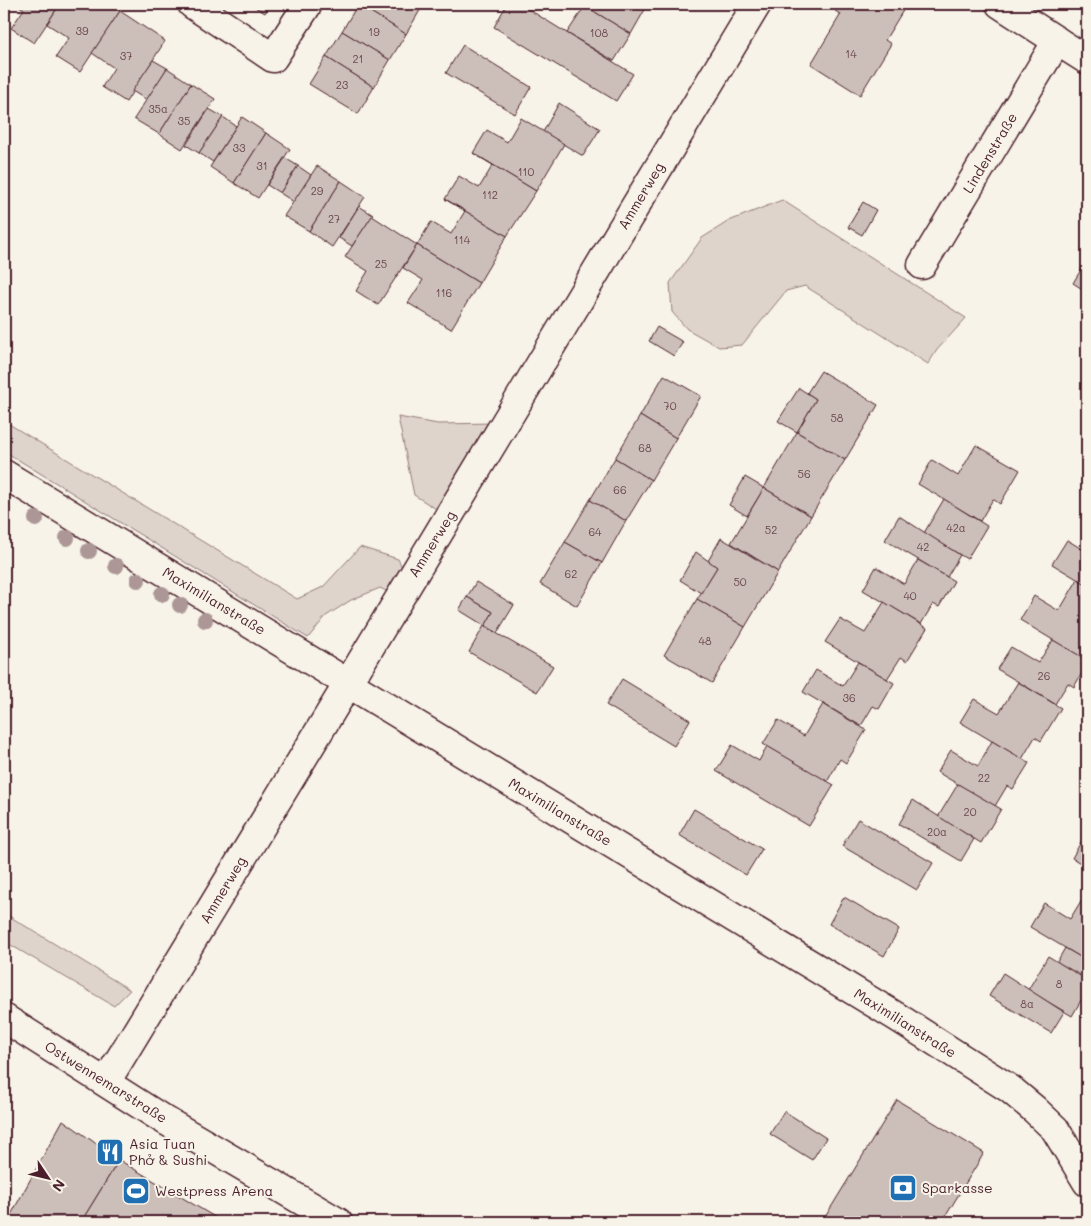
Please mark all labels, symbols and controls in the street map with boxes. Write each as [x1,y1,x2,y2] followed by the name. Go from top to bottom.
[76,23,89,38] house number: 39
[368,24,380,39] house number: 19
[590,25,609,40] house number: 108
[845,46,857,61] house number: 14
[120,48,132,63] house number: 37
[352,51,364,66] house number: 21
[336,77,349,92] house number: 23
[148,101,168,116] house number: 35a
[958,109,1021,197] street label: Lindenstraße
[178,113,190,128] house number: 35
[233,140,246,155] house number: 33
[256,158,268,173] house number: 31
[613,159,668,233] street label: Ammerweg
[518,164,535,179] house number: 110
[311,183,324,198] house number: 29
[482,187,498,202] house number: 112
[328,211,340,226] house number: 27
[454,232,471,247] house number: 114
[375,256,387,271] house number: 25
[436,285,452,300] house number: 116
[664,398,677,413] house number: 70
[830,410,844,425] house number: 58
[638,440,652,455] house number: 68
[797,466,811,481] house number: 56
[613,482,627,497] house number: 66
[404,507,460,581] street label: Ammerweg
[946,520,966,535] house number: 42a
[765,522,777,537] house number: 52
[588,524,602,539] house number: 64
[917,539,929,554] house number: 42
[159,562,269,639] street label: Maximilianstraße
[565,566,577,581] house number: 62
[733,574,747,589] house number: 50
[903,588,917,603] house number: 40
[698,633,712,648] house number: 48
[1038,668,1050,683] house number: 26
[842,690,856,705] house number: 36
[978,770,990,785] house number: 22
[505,773,615,850] street label: Maximilianstraße
[964,804,977,819] house number: 20
[927,824,947,839] house number: 20a
[195,853,250,927] street label: Ammerweg
[1056,976,1063,991] house number: 8
[851,983,960,1062] street label: Maximilianstraße
[1020,996,1034,1011] house number: 8a
[41,1036,171,1127] street label: Ostwennemarstraße
[129,1134,207,1169] place label: Asia Tuan Phở & Sushi
[95,1137,125,1167] restaurant icon: Asia Tuan Phở & Sushi
[22,1154,72,1204] north arrow
[888,1173,918,1203] bank icon: Sparkasse
[48,1176,70,1196] text: N
[121,1176,151,1206] sports icon: Westpress Arena
[922,1178,993,1197] place label: Sparkasse
[155,1181,273,1200] place label: Westpress Arena

